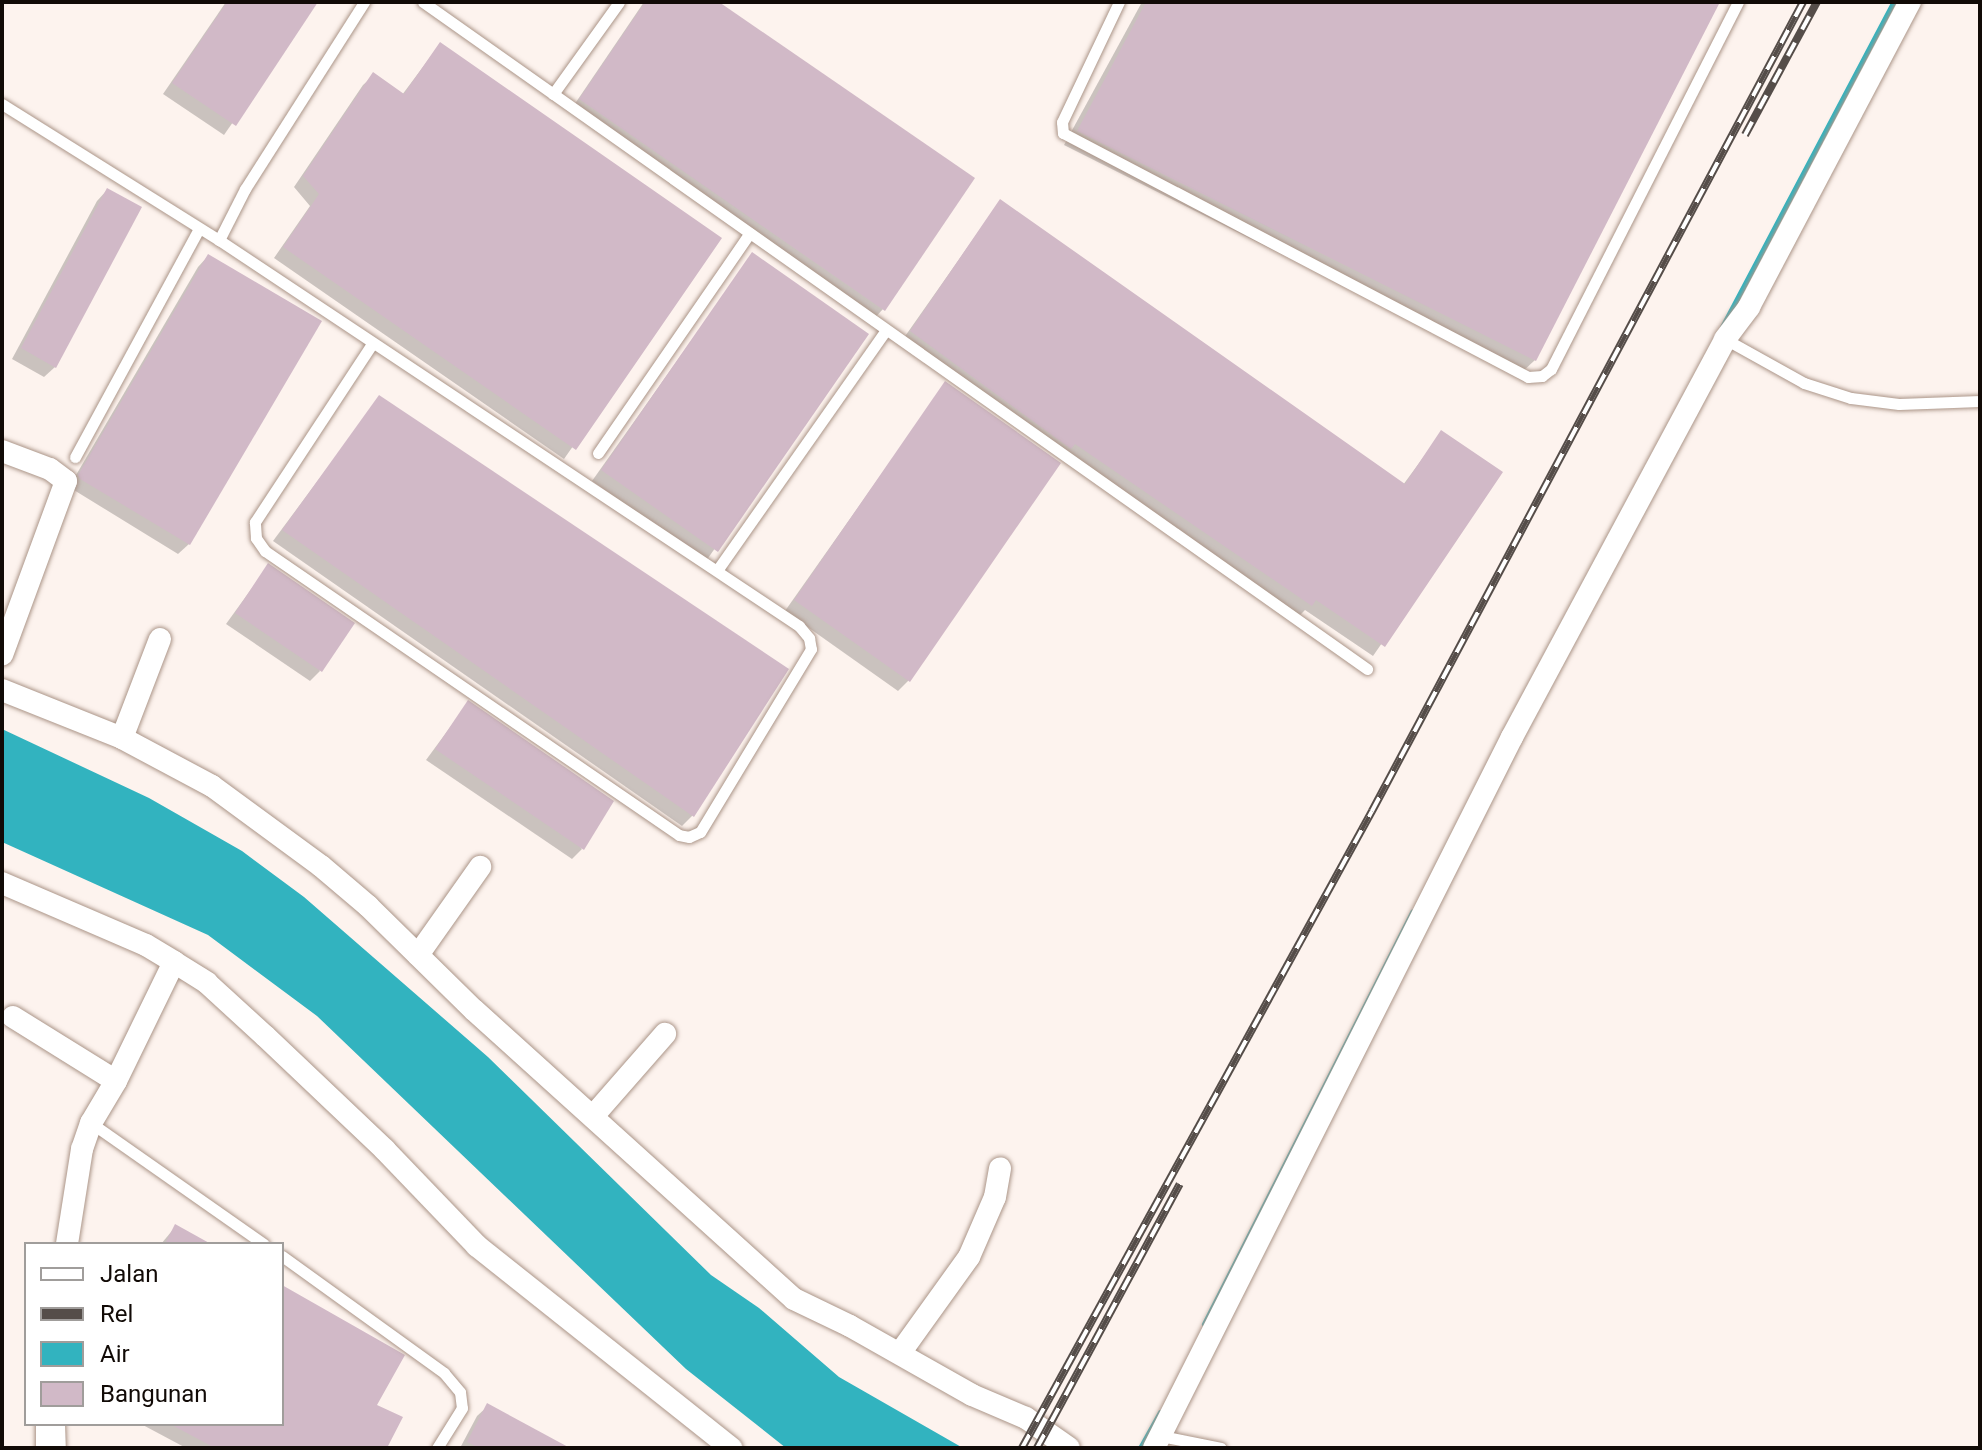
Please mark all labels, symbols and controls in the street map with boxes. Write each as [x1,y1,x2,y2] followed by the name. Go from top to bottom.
[24,1242,284,1426] legend
[100,1260,158,1288] text: Jalan
[100,1300,133,1328] text: Rel
[100,1340,130,1368] text: Air
[100,1380,208,1408] text: Bangunan

